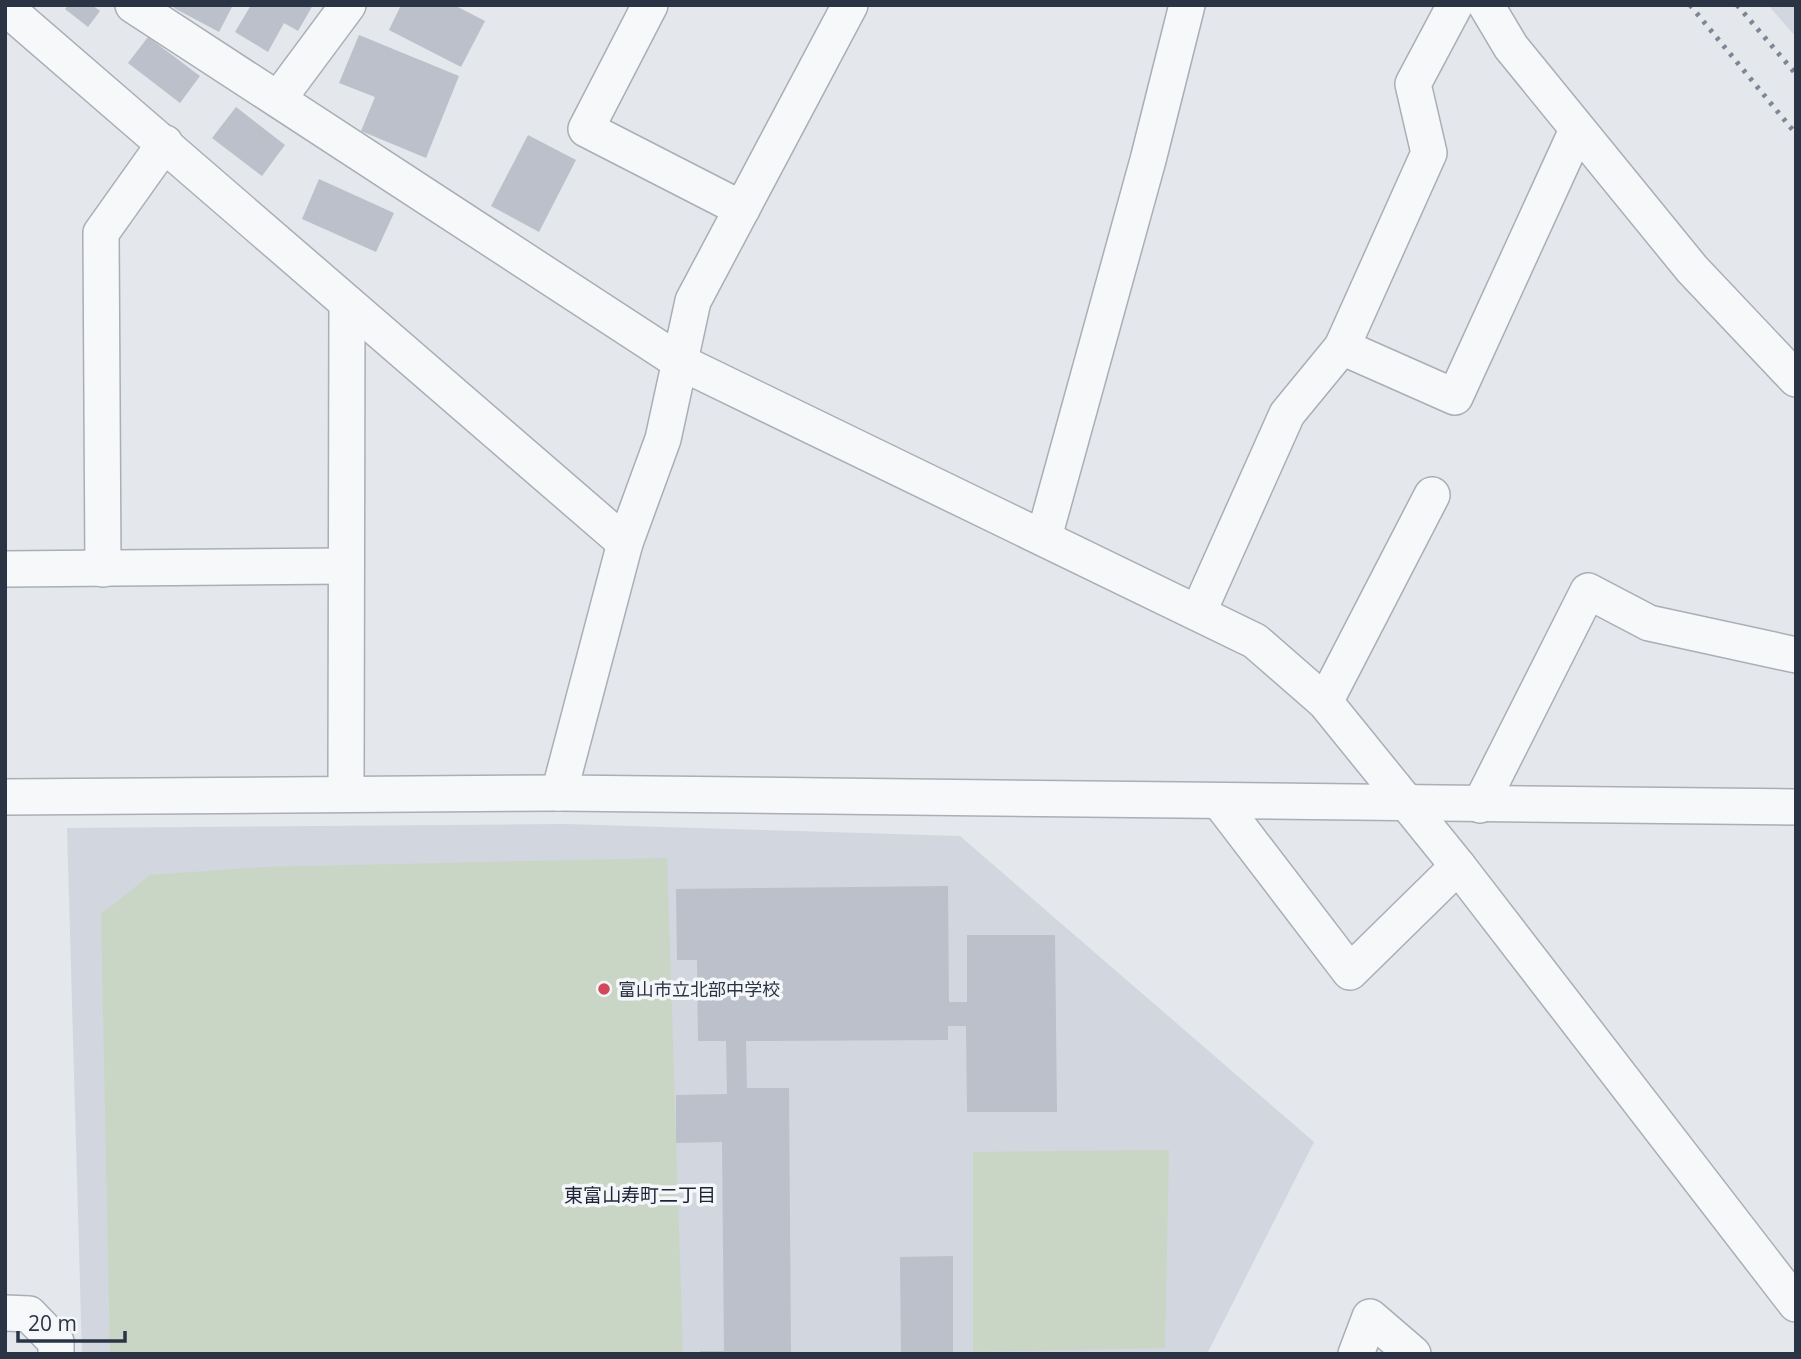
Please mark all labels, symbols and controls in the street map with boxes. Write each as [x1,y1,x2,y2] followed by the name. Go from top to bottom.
[618,977,780,1001] place label: 富山市立北部中学校
[596,981,612,997] marker: 富山市立北部中学校
[564,1182,716,1208] district label: 東富山寿町二丁目
[18,1300,124,1344] scale bar
[28,1309,77,1337] text: 20 m

